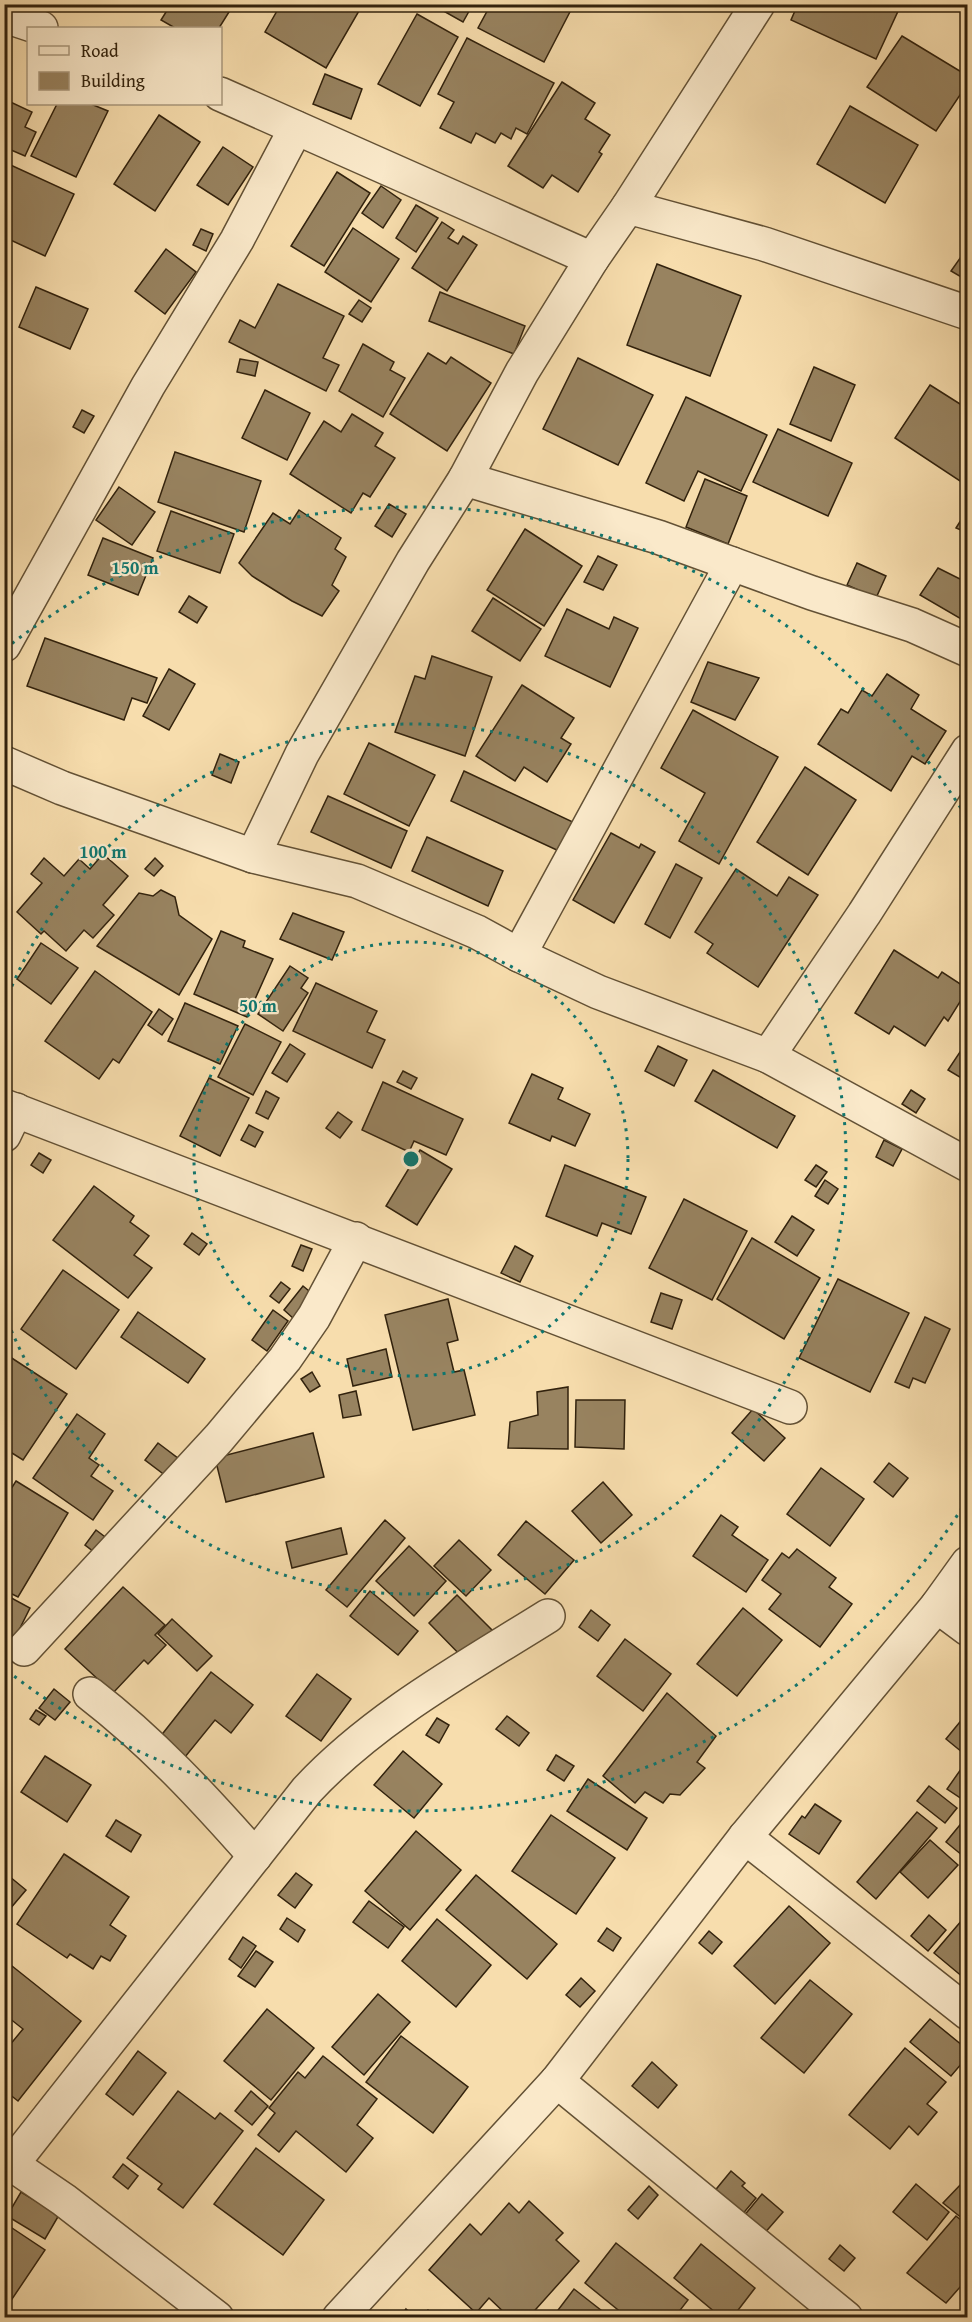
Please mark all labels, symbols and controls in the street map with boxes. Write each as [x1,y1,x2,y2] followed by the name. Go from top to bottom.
[27,27,222,105] legend
[81,37,119,64] text: Road
[81,67,145,94] text: Building
[111,554,159,581] text: 150 m
[79,838,127,865] text: 100 m
[239,992,278,1019] text: 50 m
[401,1149,421,1169] centre of rings

